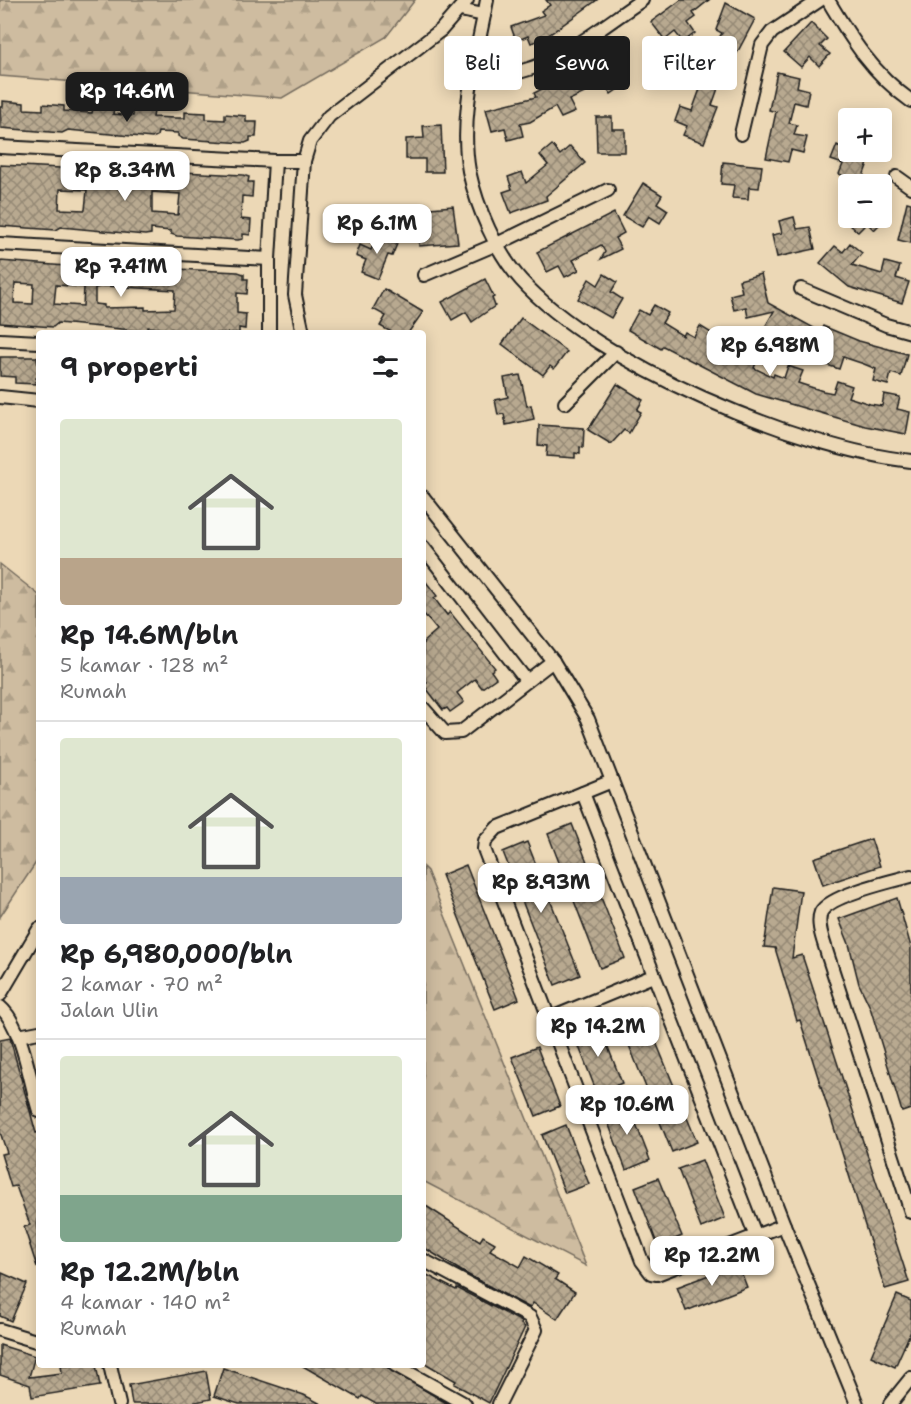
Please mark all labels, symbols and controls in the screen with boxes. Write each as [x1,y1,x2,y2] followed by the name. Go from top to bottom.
[444,36,522,90] chip: Beli
[534,36,630,90] chip: Sewa
[642,36,737,90] chip: Filter
[65,72,189,123] pin: Rp 14.6M
[79,78,175,104] text: Rp 14.6M
[838,108,892,228] map controls
[838,108,892,162] button: +
[63,151,187,202] pin: Rp 8.34M
[75,157,175,183] text: Rp 8.34M
[838,174,892,228] button: −
[322,204,432,255] pin: Rp 6.1M
[337,210,417,236] text: Rp 6.1M
[59,247,183,298] pin: Rp 7.41M
[75,253,167,279] text: Rp 7.41M
[708,326,832,377] pin: Rp 6.98M
[721,332,819,358] text: Rp 6.98M
[60,349,198,384] text: 9 properti
[369,350,402,383] icon: filters
[177,458,285,566] icon: home
[60,617,238,652] text: Rp 14.6M/bln
[60,652,228,678] text: 5 kamar · 128 m²
[60,678,127,704] text: Rumah
[177,777,285,885] icon: home
[479,863,603,914] pin: Rp 8.93M
[492,869,590,895] text: Rp 8.93M
[60,936,293,971] text: Rp 6,980,000/bln
[60,971,223,997] text: 2 kamar · 70 m²
[60,997,158,1023] text: Jalan Ulin
[536,1007,660,1058] pin: Rp 14.2M
[550,1013,646,1039] text: Rp 14.2M
[565,1085,689,1136] pin: Rp 10.6M
[580,1091,674,1117] text: Rp 10.6M
[177,1095,285,1203] icon: home
[650,1236,774,1287] pin: Rp 12.2M
[664,1242,760,1268] text: Rp 12.2M
[60,1254,239,1289] text: Rp 12.2M/bln
[60,1289,231,1315] text: 4 kamar · 140 m²
[60,1315,127,1341] text: Rumah

